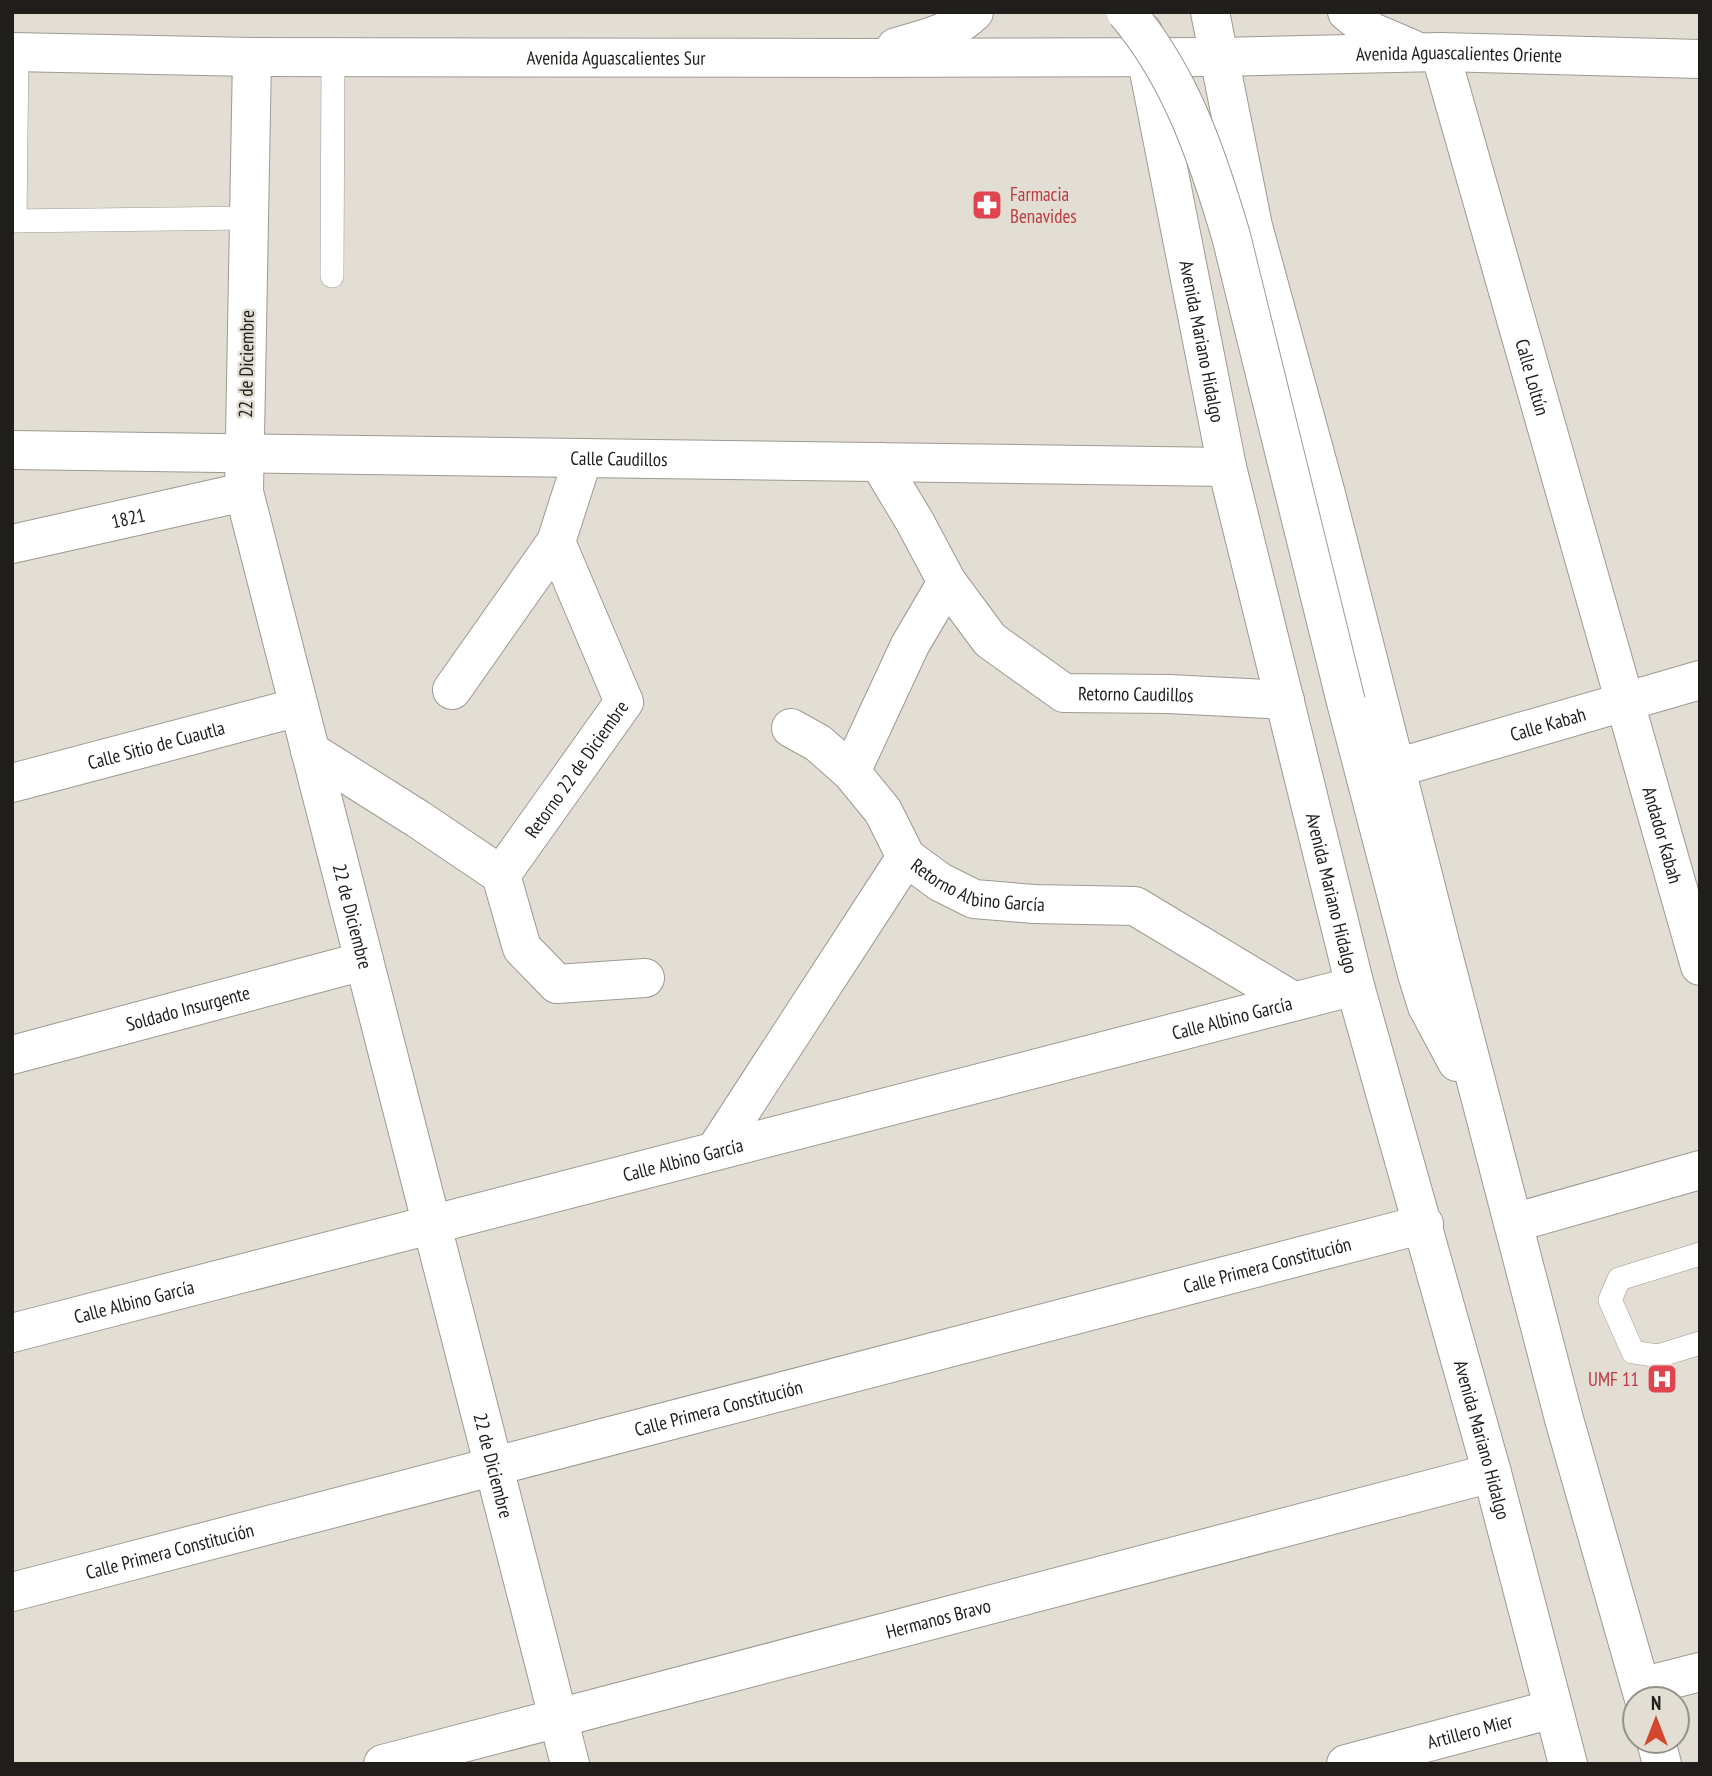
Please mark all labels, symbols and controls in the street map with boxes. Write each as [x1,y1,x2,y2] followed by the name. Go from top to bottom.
[1356,40,1562,67] street label: Avenida Aguascalientes Oriente
[526,45,706,70] street label: Avenida Aguascalientes Sur
[1010,182,1077,228] place label: Farmacia Benavides
[970,188,1004,222] pharmacy icon: Farmacia Benavides
[1175,258,1230,424] street label: Avenida Mariano Hidalgo
[233,310,259,418] street label: 22 de Diciembre
[1510,336,1555,418] street label: Calle Loltún
[570,446,668,471] street label: Calle Caudillos
[109,503,147,533] street label: 1821
[1078,681,1194,707] street label: Retorno Caudillos
[519,695,633,843] street label: Retorno 22 de Diciembre
[1507,702,1588,746] street label: Calle Kabah
[85,715,227,774] street label: Calle Sitio de Cuautla
[1638,784,1688,886] street label: Andador Kabah
[1301,811,1363,976] street label: Avenida Mariano Hidalgo
[906,853,1045,916] street label: Retorno Albino García
[328,861,378,972] street label: 22 de Diciembre
[123,980,253,1036] street label: Soldado Insurgente
[1169,991,1295,1045] street label: Calle Albino García
[620,1133,746,1187] street label: Calle Albino García
[1180,1231,1354,1298] street label: Calle Primera Constitución
[71,1274,197,1329] street label: Calle Albino García
[1449,1357,1516,1522] street label: Avenida Mariano Hidalgo
[1645,1362,1679,1396] hospital icon: UMF 11
[1588,1367,1639,1391] place label: UMF 11
[632,1374,805,1441] street label: Calle Primera Constitución
[468,1410,519,1521] street label: 22 de Diciembre
[83,1517,256,1584] street label: Calle Primera Constitución
[883,1593,993,1644] street label: Hermanos Bravo
[1621,1685,1691,1755] north arrow
[1651,1691,1661,1715] text: N
[1424,1708,1516,1754] street label: Artillero Mier

